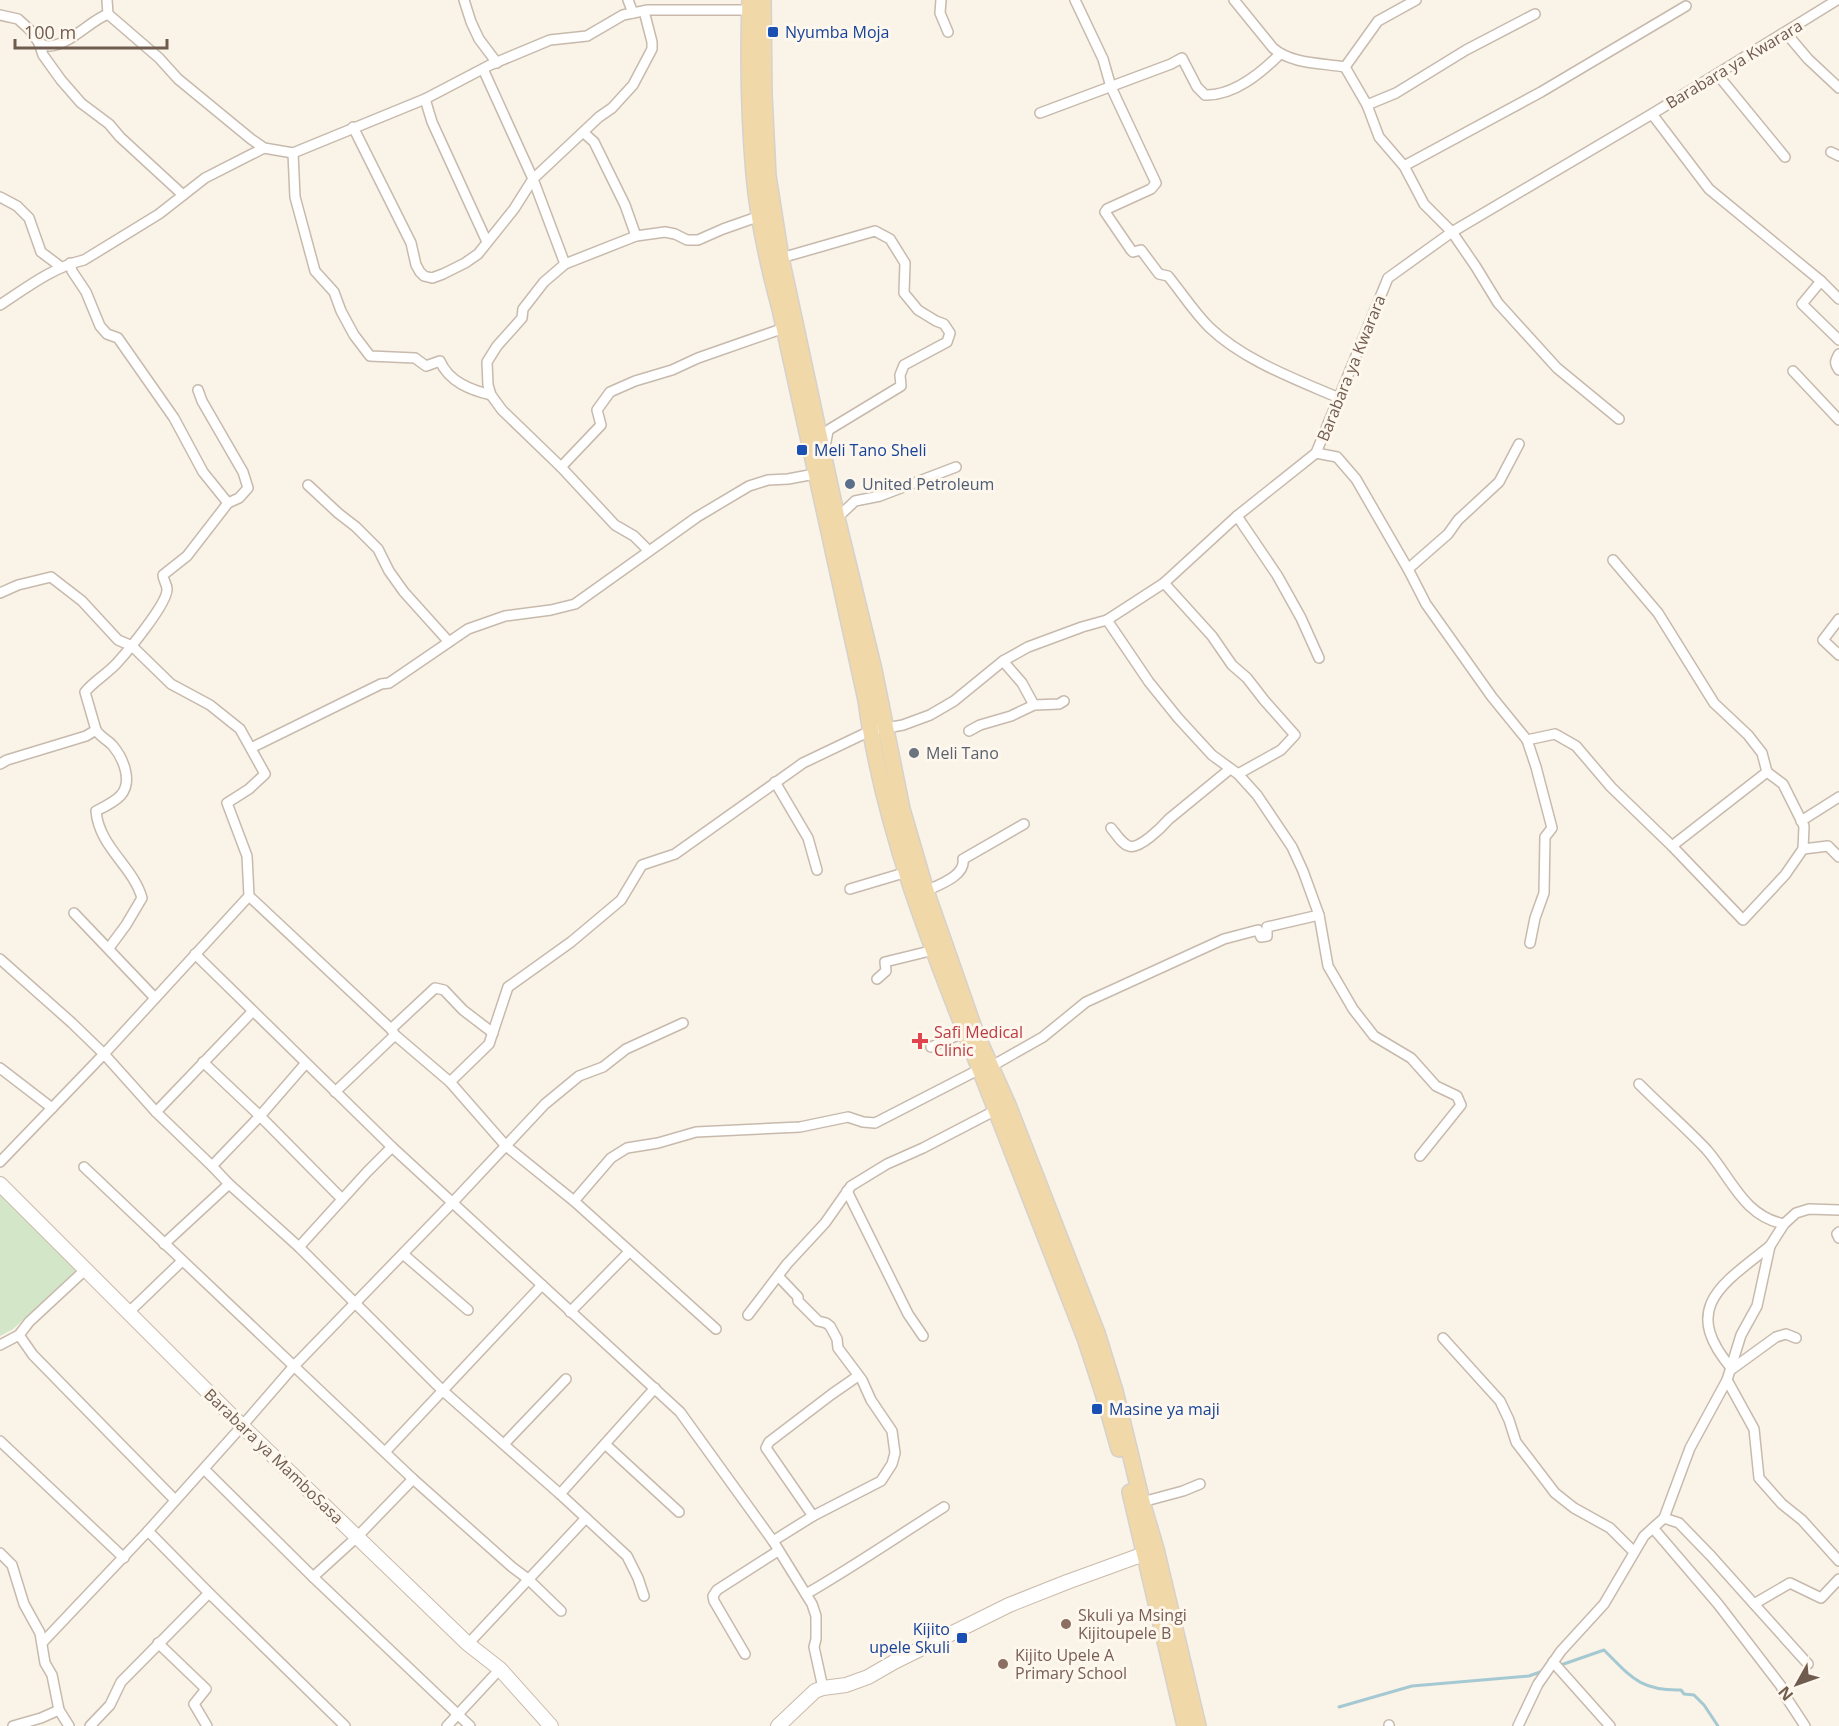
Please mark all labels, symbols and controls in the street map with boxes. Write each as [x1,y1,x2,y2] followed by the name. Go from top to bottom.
[15,12,166,50] scale bar
[1662,14,1806,114] street label: Barabara ya Kwarara
[24,20,76,44] text: 100 m
[785,21,889,43] place label: Nyumba Moja
[766,25,780,39] marker: Nyumba Moja
[1312,292,1390,444] street label: Barabara ya Kwarara
[814,439,927,461] place label: Meli Tano Sheli
[795,443,809,457] marker: Meli Tano Sheli
[862,473,994,495] place label: United Petroleum
[843,477,857,491] marker: United Petroleum
[926,742,999,764] place label: Meli Tano
[907,746,921,760] marker: Meli Tano
[934,1021,1023,1061] place label: Safi Medical Clinic
[911,1032,929,1050] marker: Safi Medical Clinic
[200,1384,348,1528] street label: Barabara ya MamboSasa
[1109,1398,1220,1420] place label: Masine ya maji
[1090,1402,1104,1416] marker: Masine ya maji
[1078,1604,1187,1644] place label: Skuli ya Msingi Kijitoupele B
[1059,1617,1073,1631] marker: Skuli ya Msingi Kijitoupele B
[869,1618,950,1658] place label: Kijito upele Skuli
[955,1631,969,1645] marker: Kijito upele Skuli
[1015,1644,1127,1684] place label: Kijito Upele A Primary School
[1767,1654,1827,1714] north arrow
[996,1657,1010,1671] marker: Kijito Upele A Primary School
[1773,1682,1798,1706] text: N

